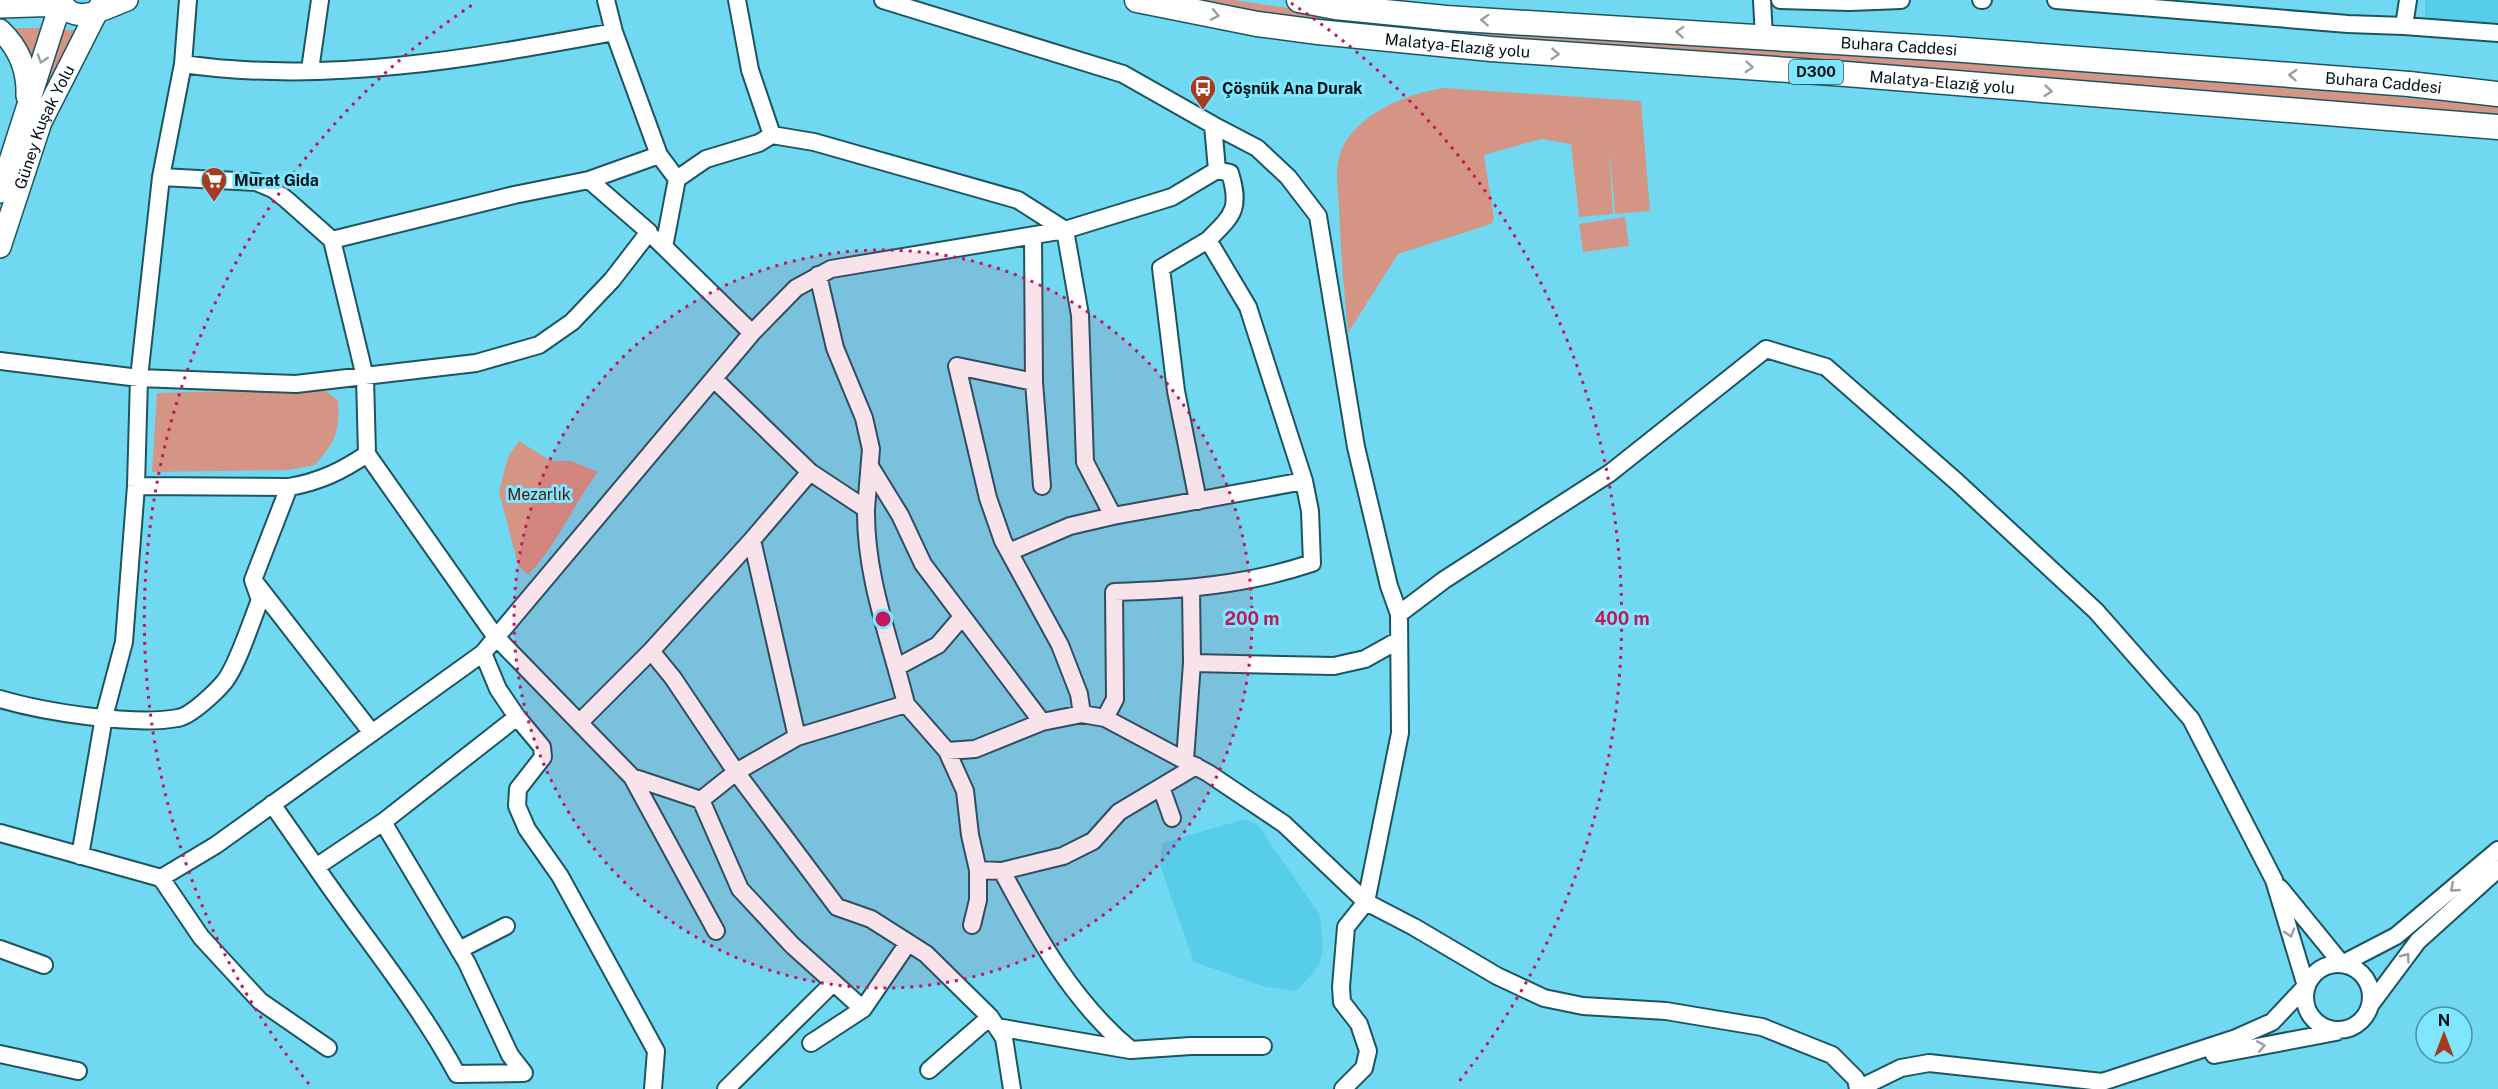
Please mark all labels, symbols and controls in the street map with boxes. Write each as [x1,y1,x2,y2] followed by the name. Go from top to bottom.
[1210,8,1220,21] one-way arrow
[1481,14,1490,27] one-way arrow
[1675,26,1684,39] one-way arrow
[1384,30,1531,62] street label: Malatya-Elazığ yolu
[1840,33,1958,59] street label: Buhara Caddesi
[1550,47,1559,60] one-way arrow
[37,53,49,64] one-way arrow
[1745,60,1754,73] one-way arrow
[1789,60,1843,84] road number: D300
[11,62,78,192] street label: Güney Kuşak Yolu
[1869,67,2015,98] street label: Malatya-Elazığ yolu
[2289,69,2298,82] one-way arrow
[2325,69,2443,98] street label: Buhara Caddesi
[1188,73,1218,111] bus stop icon: Çöşnük Ana Durak
[1222,79,1363,98] place label: Çöşnük Ana Durak
[2044,84,2053,97] one-way arrow
[199,165,229,203] supermarket icon: Murat Gida
[234,171,319,190] place label: Murat Gida
[507,485,571,504] park label: Mezarlık
[1225,608,1279,629] text: 200 m
[1594,608,1650,629] text: 400 m
[873,609,893,629] centre of rings
[2450,881,2461,892] one-way arrow
[2283,927,2295,938] one-way arrow
[2399,953,2410,964] one-way arrow
[2414,1005,2474,1065] north arrow
[2438,1011,2450,1030] text: N
[2256,1040,2266,1053] one-way arrow

